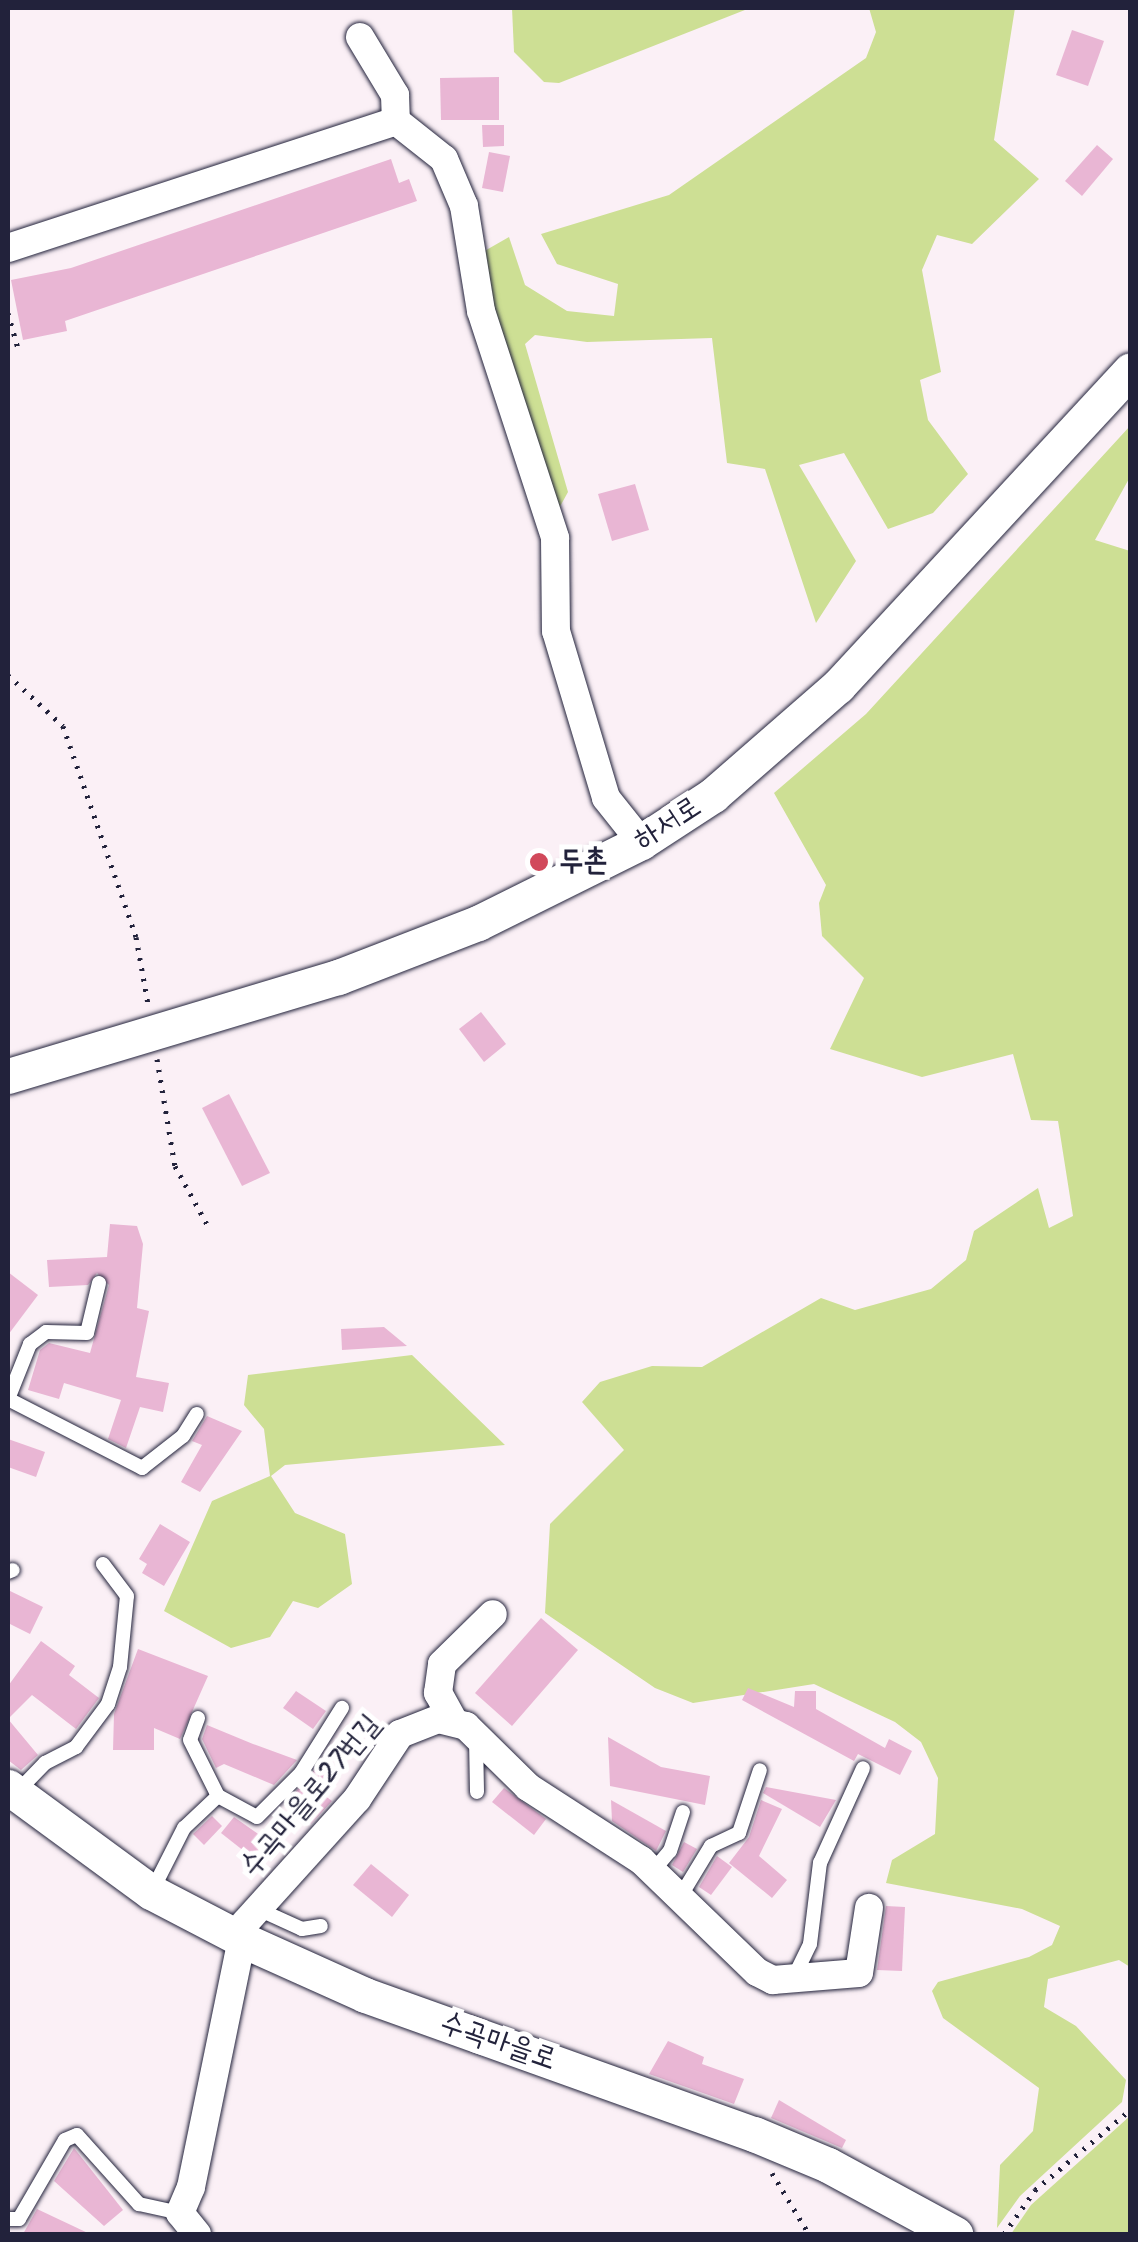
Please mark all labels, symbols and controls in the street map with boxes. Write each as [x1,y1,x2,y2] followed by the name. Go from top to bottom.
[628,789,708,859] street label: 하서로
[559,844,607,880] place label: 두촌
[528,851,550,873] marker: 두촌
[233,1708,389,1884] street label: 수곡마을로27번길
[435,2005,561,2079] street label: 수곡마을로

